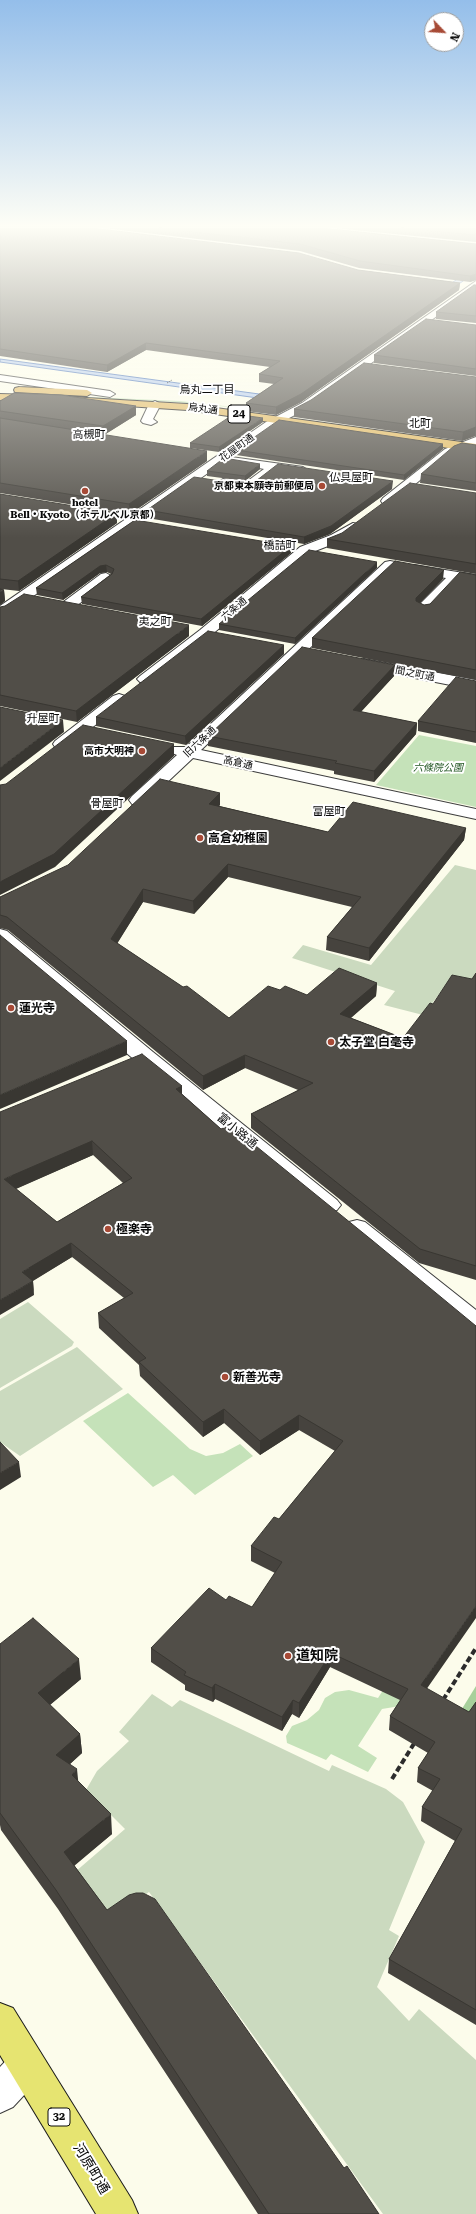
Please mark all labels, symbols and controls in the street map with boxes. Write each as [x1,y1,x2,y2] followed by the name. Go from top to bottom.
[424,12,464,52] north arrow
[447,30,462,43] text: N
[180,383,234,397] district label: 烏丸二丁目
[187,401,219,417] street label: 烏丸通
[228,405,250,423] road number: 24
[409,417,431,431] district label: 北町
[73,428,105,442] district label: 高槻町
[217,431,257,465] street label: 花屋町通
[329,471,373,485] district label: 仏具屋町
[214,480,314,492] place label: 京都東本願寺前郵便局
[317,481,327,491] marker: 京都東本願寺前郵便局
[80,486,90,496] marker: hotel Bell・Kyoto（ホテルベル京都）
[10,497,160,520] place label: hotel Bell・Kyoto（ホテルベル京都）
[264,539,296,553] district label: 橋詰町
[219,595,249,623] street label: 六条通
[139,615,171,629] district label: 夷之町
[394,664,436,684] street label: 間之町通
[27,712,59,726] district label: 升屋町
[181,724,219,760] street label: 旧六条通
[84,745,134,757] place label: 高市大明神
[137,746,147,756] marker: 高市大明神
[222,754,254,772] street label: 高倉通
[413,762,463,774] park label: 六條院公園
[91,797,123,811] district label: 骨屋町
[313,805,345,819] district label: 富屋町
[208,831,268,845] place label: 高倉幼稚園
[195,833,205,843] marker: 高倉幼稚園
[19,1001,55,1015] place label: 蓮光寺
[6,1003,16,1013] marker: 蓮光寺
[339,1035,414,1049] place label: 太子堂 白毫寺
[326,1037,336,1047] marker: 太子堂 白毫寺
[214,1110,260,1152] street label: 富小路通
[116,1222,152,1236] place label: 極楽寺
[103,1224,113,1234] marker: 極楽寺
[233,1370,281,1384] place label: 新善光寺
[220,1372,230,1382] marker: 新善光寺
[296,1648,338,1664] place label: 道知院
[283,1651,293,1661] marker: 道知院
[48,2108,70,2126] road number: 32
[69,2141,113,2197] street label: 河原町通

